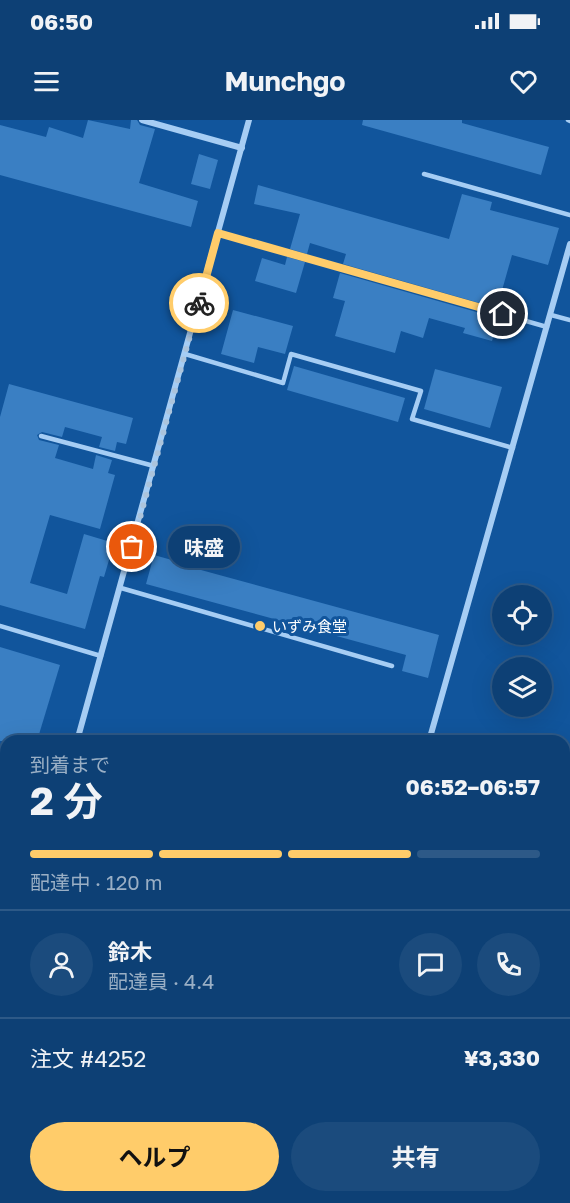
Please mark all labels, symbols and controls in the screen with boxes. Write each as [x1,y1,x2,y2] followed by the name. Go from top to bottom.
[30,8,93,35] text: 06:50
[30,65,63,98] icon: menu
[224,65,346,97] text: Munchgo
[507,65,540,98] icon: heart
[169,273,229,333] courier
[183,287,216,320] icon: bike
[477,288,528,339] pin
[486,297,519,330] icon: home
[106,521,157,572] pin
[168,526,240,568] callout: 味盛
[115,530,148,563] icon: bag
[184,535,224,559] text: 味盛
[492,585,552,717] map controls
[492,585,552,645] button: locate
[272,617,347,635] place label: いずみ食堂
[253,619,267,633] marker: いずみ食堂
[492,657,552,717] button: layers
[30,752,110,776] text: 到着まで
[405,773,540,800] text: 06:52–06:57
[30,777,103,824] text: 2 分
[30,870,162,894] text: 配達中 · 120 m
[30,933,93,996] button: person
[399,933,462,996] button: chat
[477,933,540,996] button: phone
[108,938,152,965] text: 鈴木
[108,969,214,993] text: 配達員 · 4.4
[464,1044,540,1071] text: ¥3,330
[30,1045,146,1072] text: 注文 #4252
[30,1122,279,1191] button: ヘルプ
[291,1122,540,1191] button: 共有

